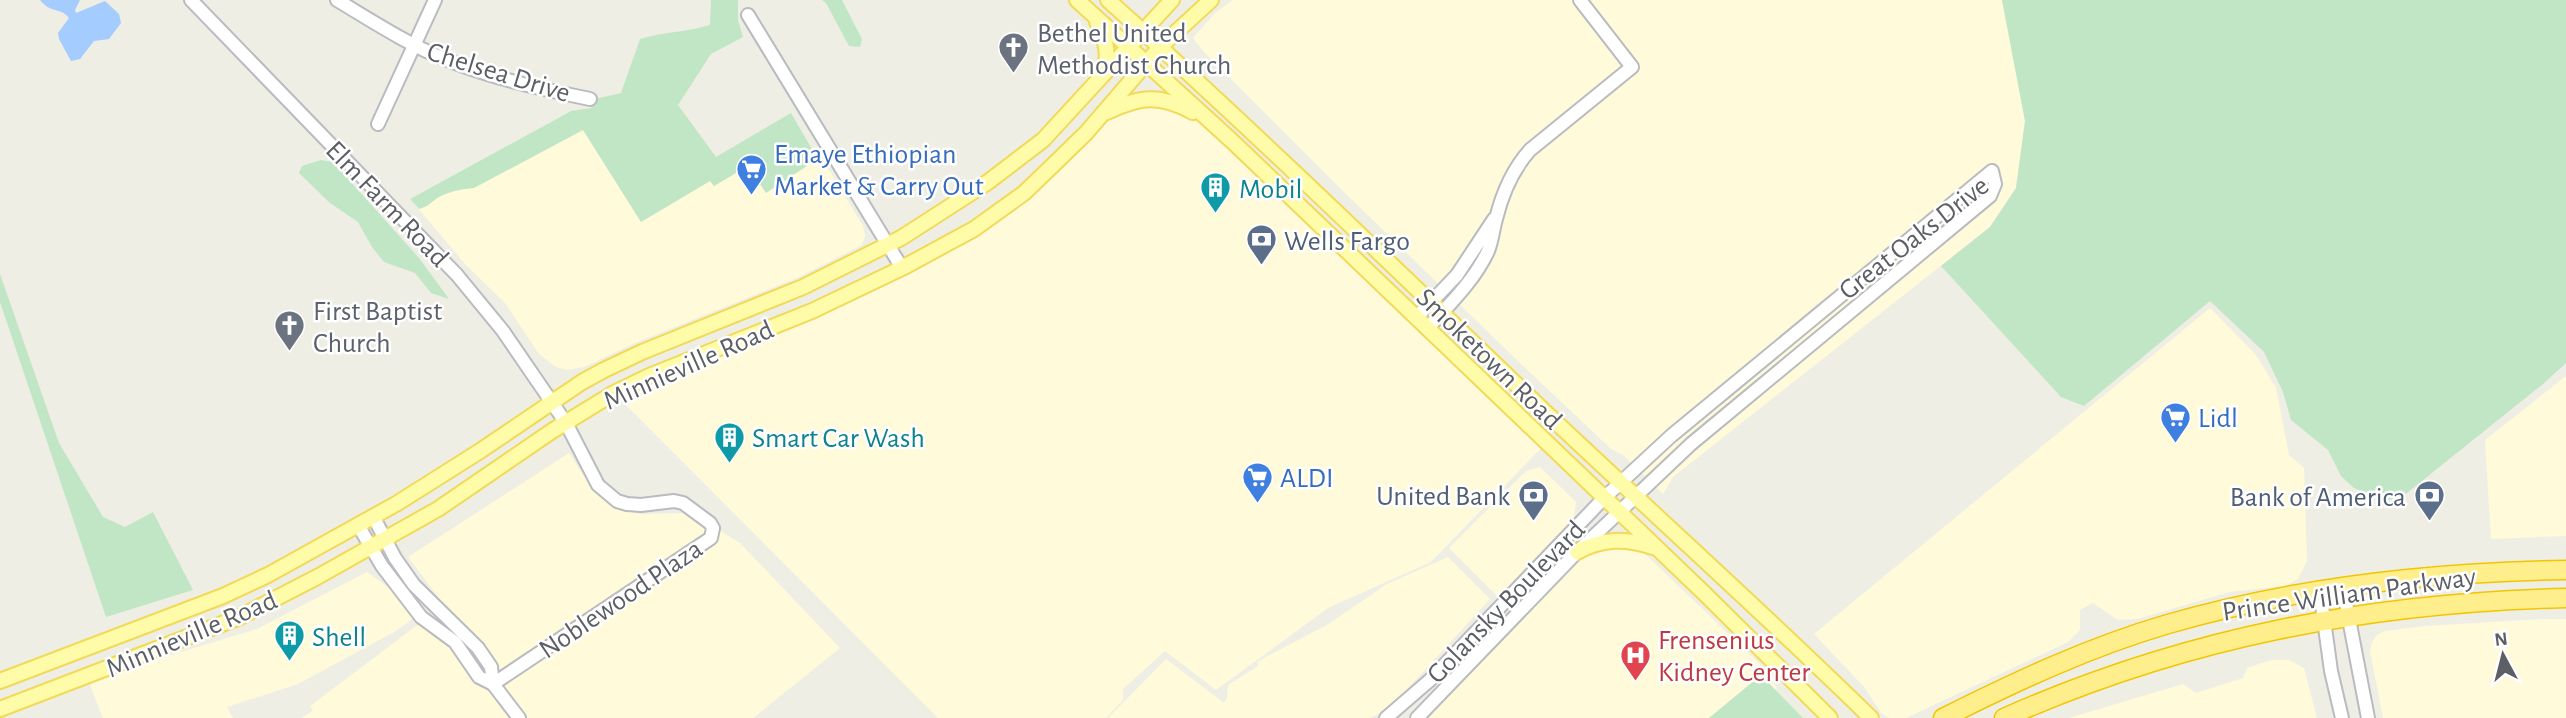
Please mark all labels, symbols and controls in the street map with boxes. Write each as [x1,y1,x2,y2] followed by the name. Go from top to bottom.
[1037,20,1231,80] place label: Bethel United Methodist Church
[997,31,1031,75] church icon: Bethel United Methodist Church
[424,38,573,108] street label: Chelsea Drive
[320,136,453,273] street label: Elm Farm Road
[774,141,984,201] place label: Emaye Ethiopian Market & Carry Out
[734,152,768,196] supermarket icon: Emaye Ethiopian Market & Carry Out
[1199,171,1233,215] building icon: Mobil
[1834,172,1994,305] street label: Great Oaks Drive
[1239,176,1302,204] place label: Mobil
[1244,223,1278,267] bank icon: Wells Fargo
[1284,228,1410,256] place label: Wells Fargo
[1411,283,1567,435] street label: Smoketown Road
[313,298,442,358] place label: First Baptist Church
[273,309,307,353] church icon: First Baptist Church
[600,316,778,416] street label: Minnieville Road
[2158,400,2192,444] supermarket icon: Lidl
[2198,405,2238,433] place label: Lidl
[712,420,746,464] building icon: Smart Car Wash
[752,425,925,453] place label: Smart Car Wash
[1240,460,1274,504] supermarket icon: ALDI
[1280,465,1333,493] place label: ALDI
[1516,478,1550,522] bank icon: United Bank
[2412,479,2446,523] bank icon: Bank of America
[1376,483,1510,511] place label: United Bank
[2230,484,2406,512] place label: Bank of America
[1422,516,1591,689] street label: Golansky Boulevard
[534,535,708,665] street label: Noblewood Plaza
[2221,563,2478,627] street label: Prince William Parkway
[102,586,281,683] street label: Minnieville Road
[272,619,306,663] building icon: Shell
[2468,620,2538,690] north arrow
[312,624,366,652] place label: Shell
[1658,627,1810,687] place label: Frensenius Kidney Center
[2493,629,2509,650] text: N
[1618,638,1652,682] hospital icon: Frensenius Kidney Center

